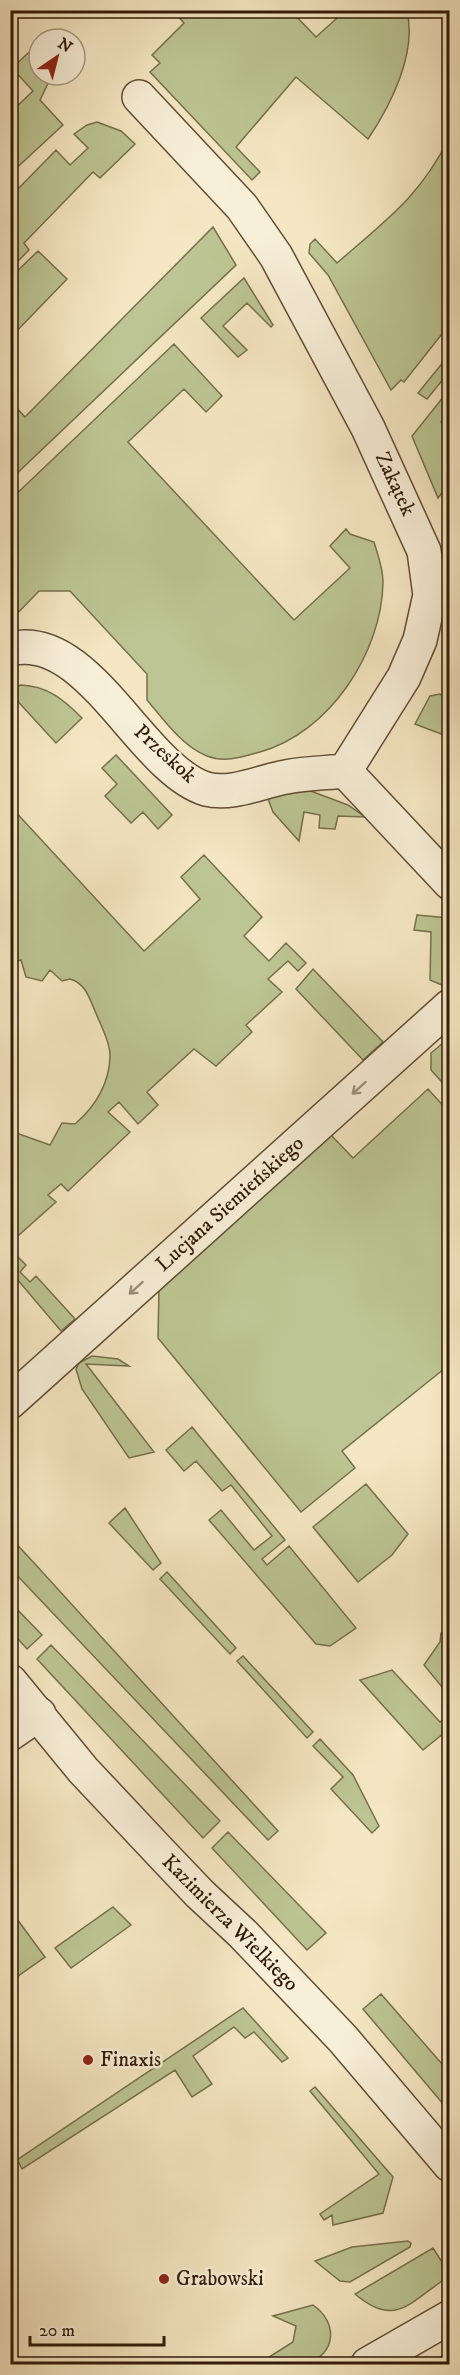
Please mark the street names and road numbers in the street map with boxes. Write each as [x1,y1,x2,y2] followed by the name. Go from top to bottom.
[369,448,421,521] street label: Zakątek
[128,719,202,789] street label: Przeskok
[150,1131,310,1277] street label: Lucjana Siemieńskiego
[156,1849,304,1997] street label: Kazimierza Wielkiego

